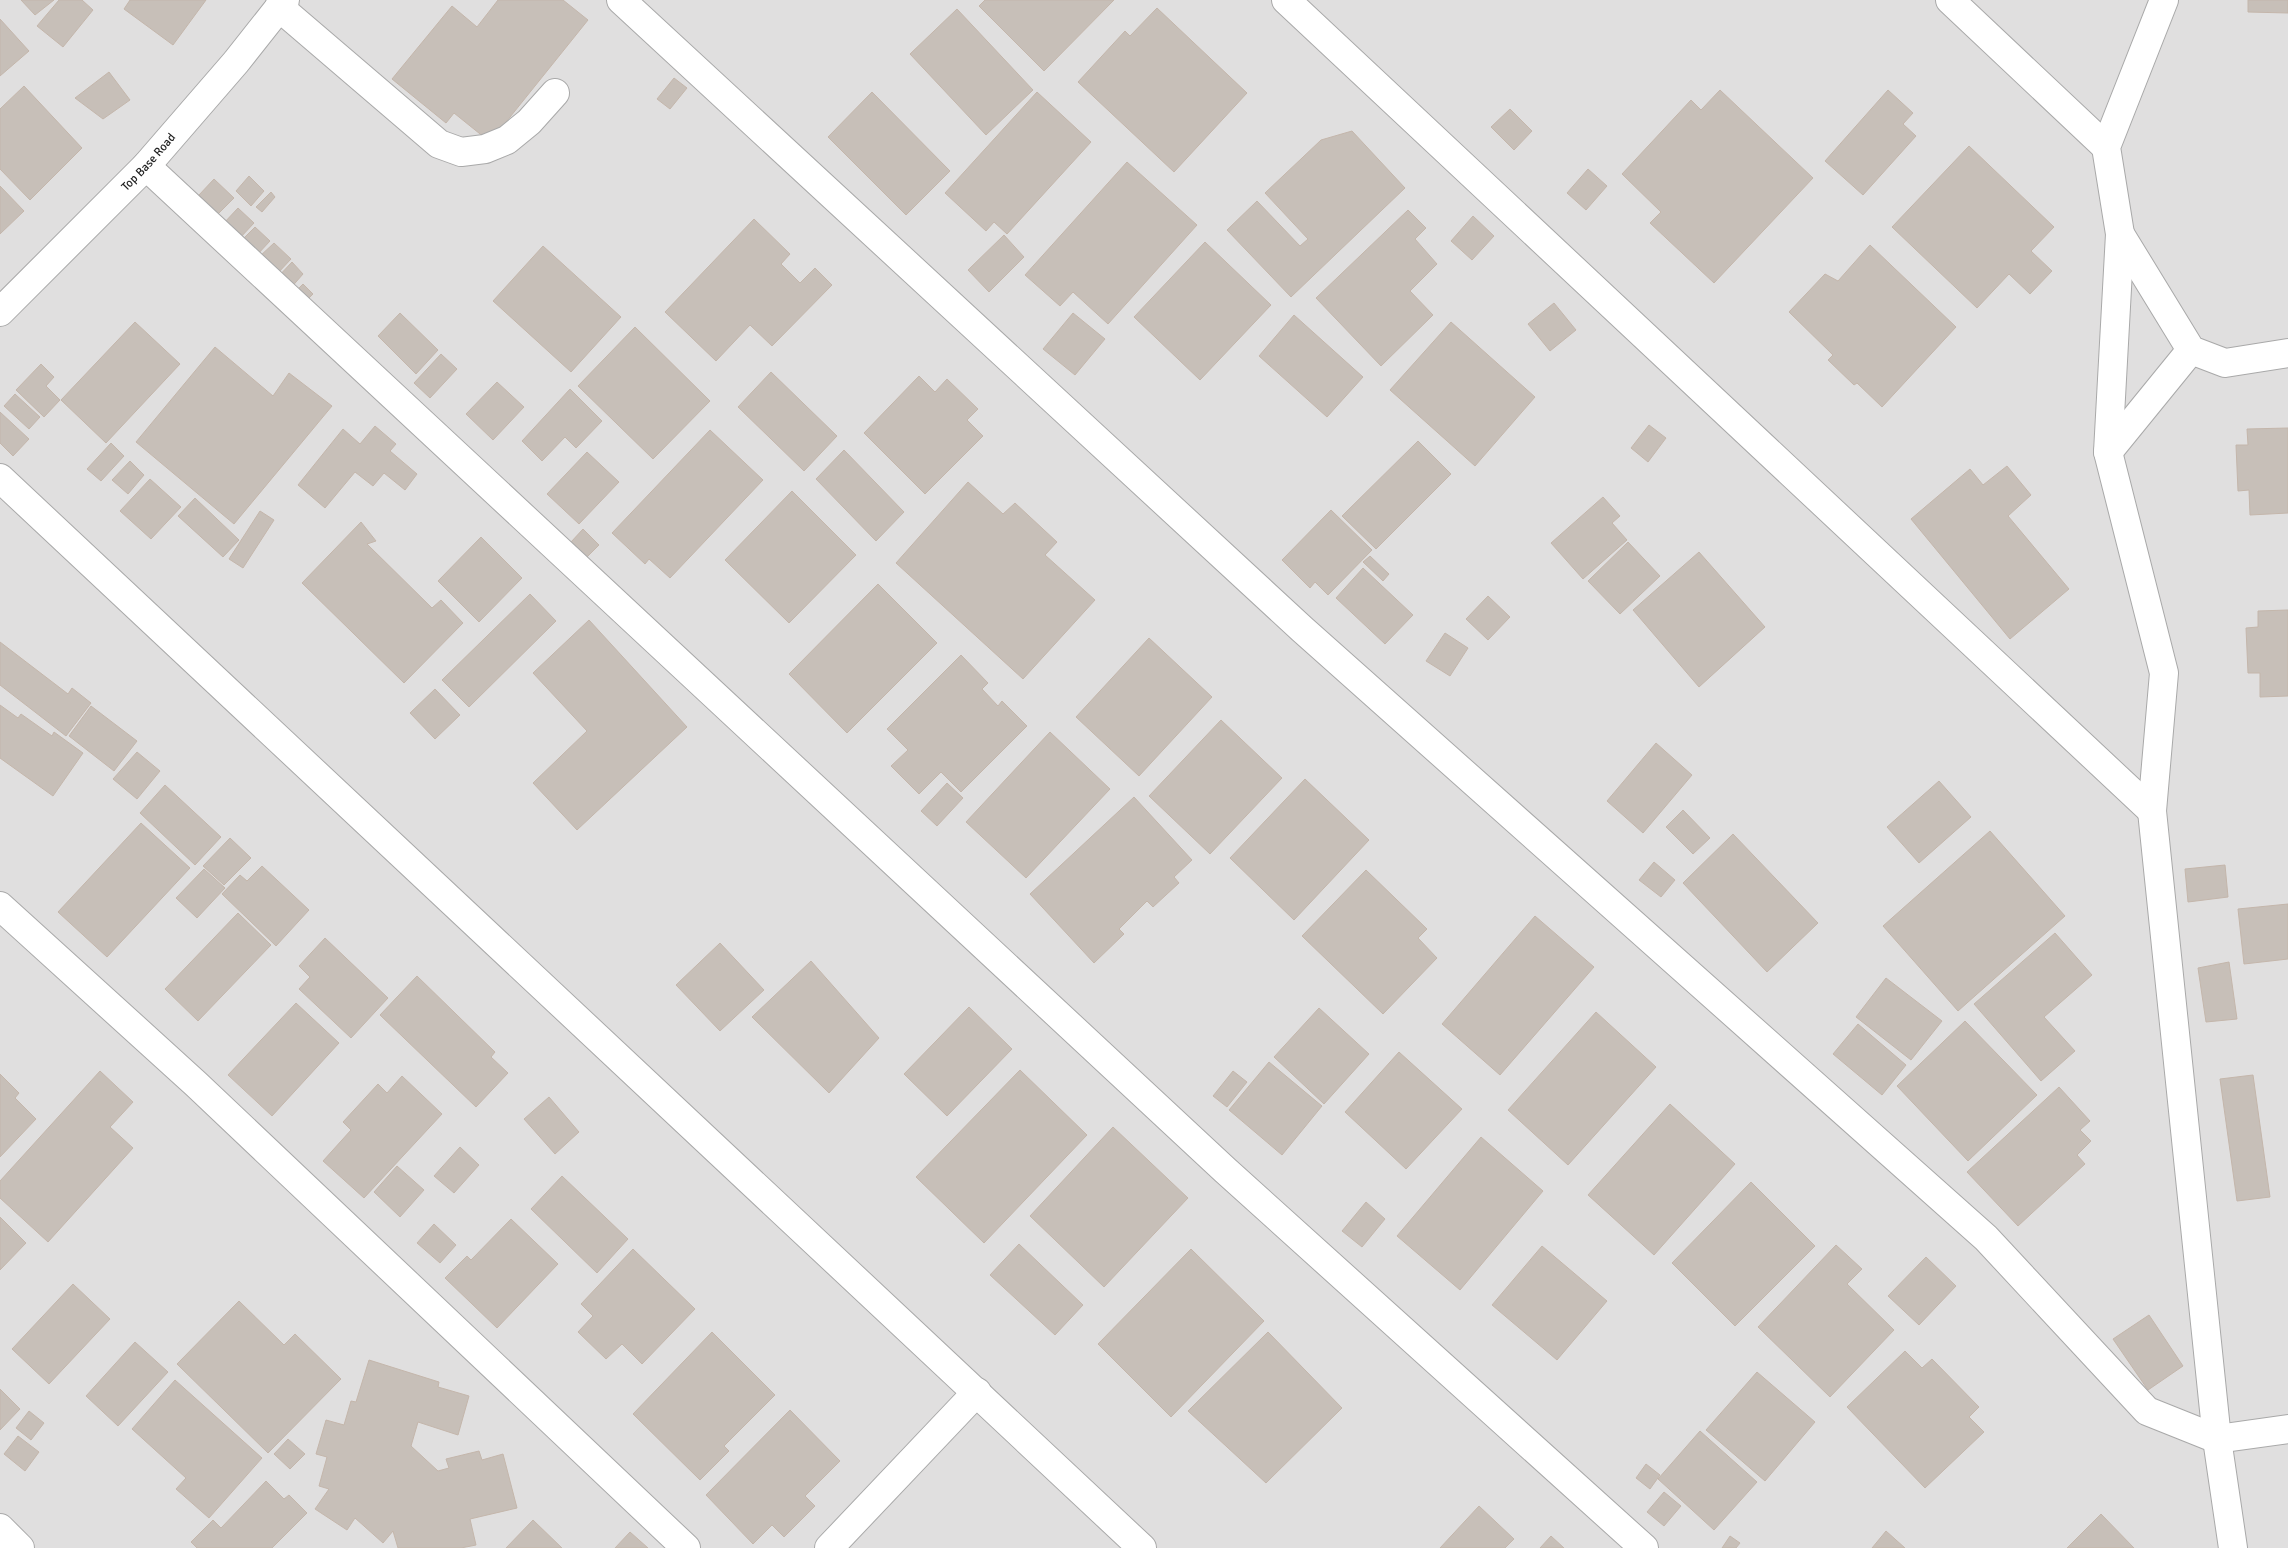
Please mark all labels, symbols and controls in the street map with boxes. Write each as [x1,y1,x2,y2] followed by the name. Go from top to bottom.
[118,130,179,194] street label: Top Base Road

